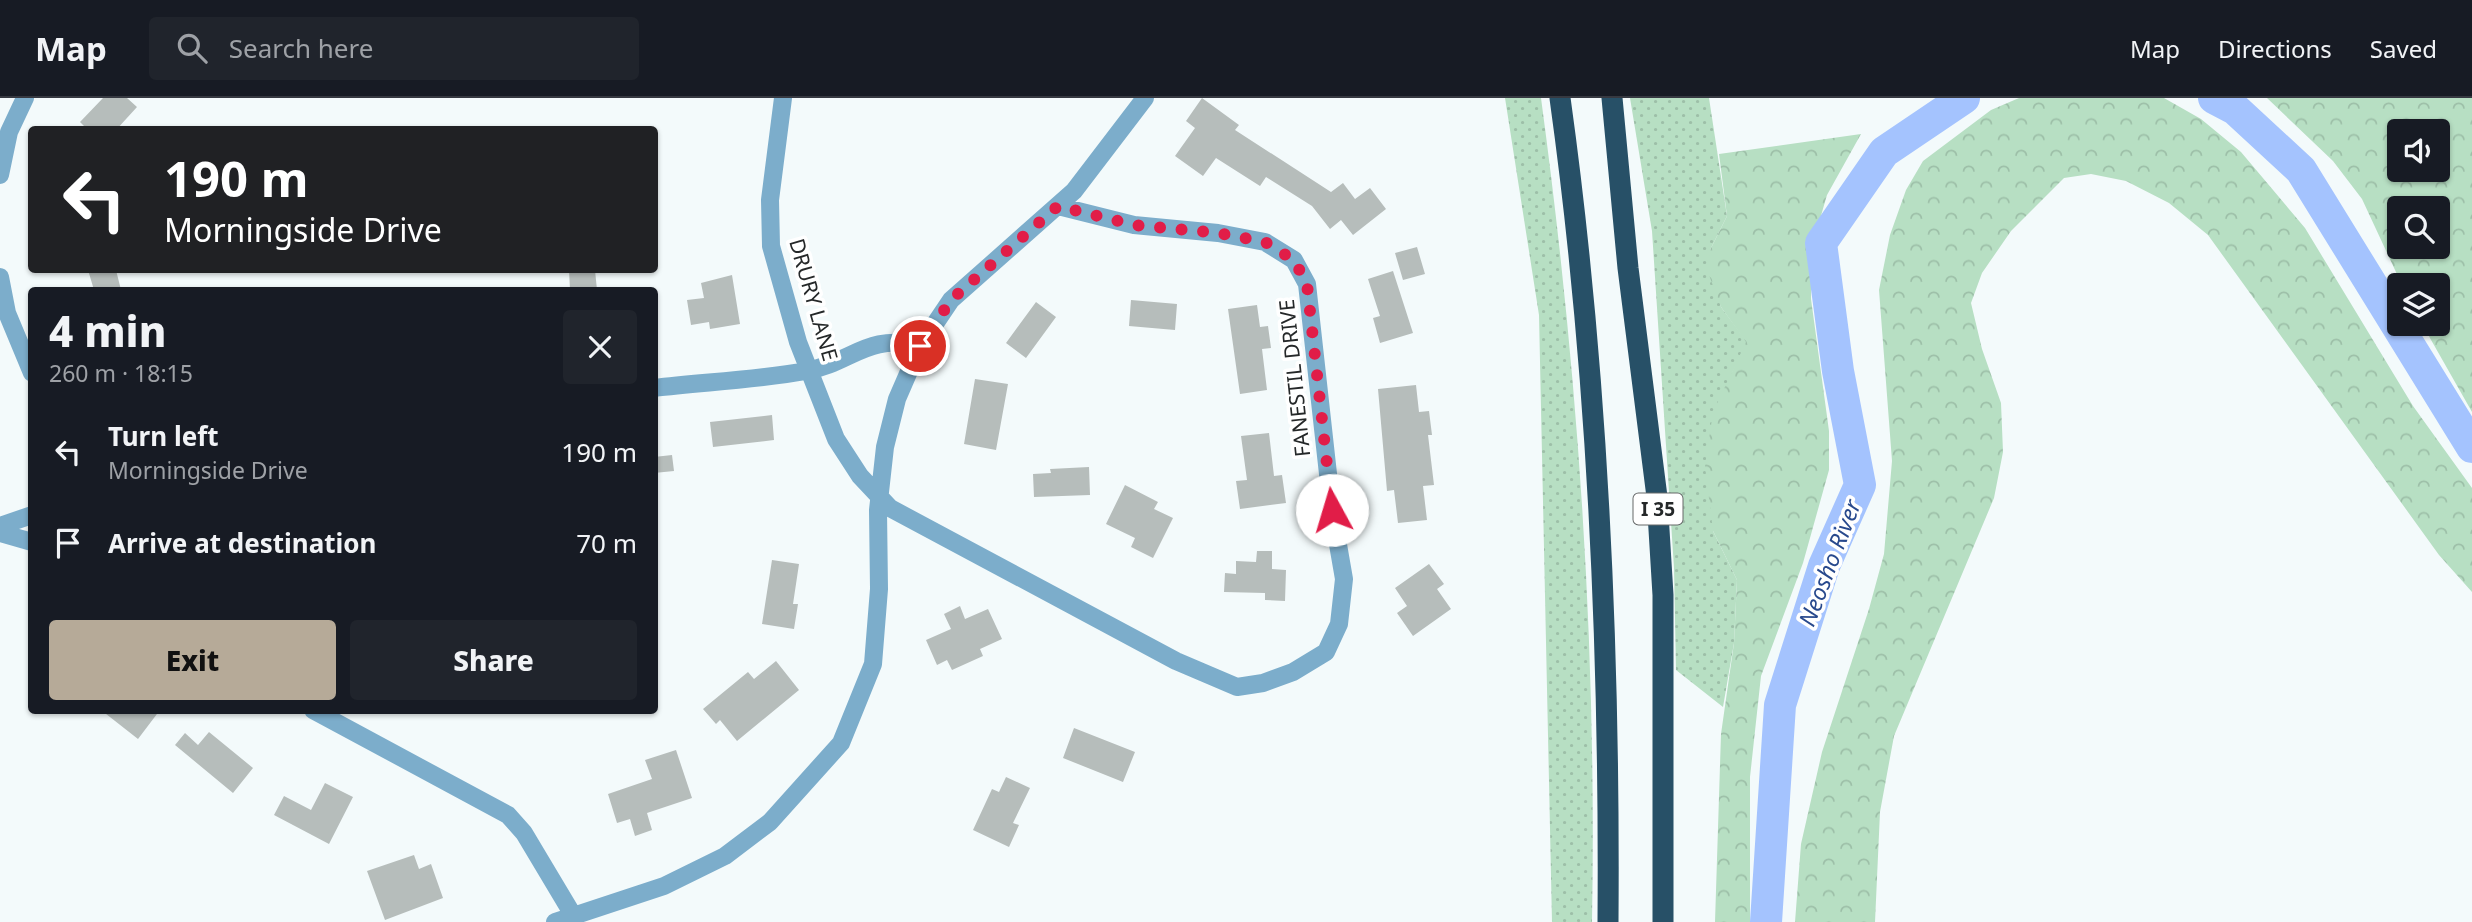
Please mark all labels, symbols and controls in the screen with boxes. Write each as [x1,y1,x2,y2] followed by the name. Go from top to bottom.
[149,17,639,80] search box
[35,26,107,71] text: Map
[173,29,211,67] icon: search
[229,30,373,66] text: Search here
[2130,32,2180,65] text: Map
[2218,32,2332,65] text: Directions
[2370,32,2437,65] text: Saved
[2387,119,2450,336] map controls
[2387,119,2450,182] button: sound
[164,145,309,211] text: 190 m
[49,154,140,245] icon: left
[2387,196,2450,259] button: search
[164,208,442,251] text: Morningside Drive
[783,235,845,364] street label: DRURY LANE
[2387,273,2450,336] button: layers
[1272,298,1316,458] street label: FANESTIL DRIVE
[49,302,166,359] text: 4 min
[563,310,637,384] button: close
[890,316,950,376] pin
[901,327,939,365] icon: arrive
[49,357,193,389] text: 260 m · 18:15
[108,418,219,454] text: Turn left
[49,433,87,471] icon: left
[561,434,637,470] text: 190 m
[108,454,308,486] text: Morningside Drive
[1295,473,1369,547] position arrow
[1634,494,1682,524] road number: I 35
[1790,494,1868,631] water label: Neosho River
[49,524,87,562] icon: arrive
[108,525,377,561] text: Arrive at destination
[576,525,637,561] text: 70 m
[49,620,336,700] button: Exit
[350,620,637,700] button: Share

